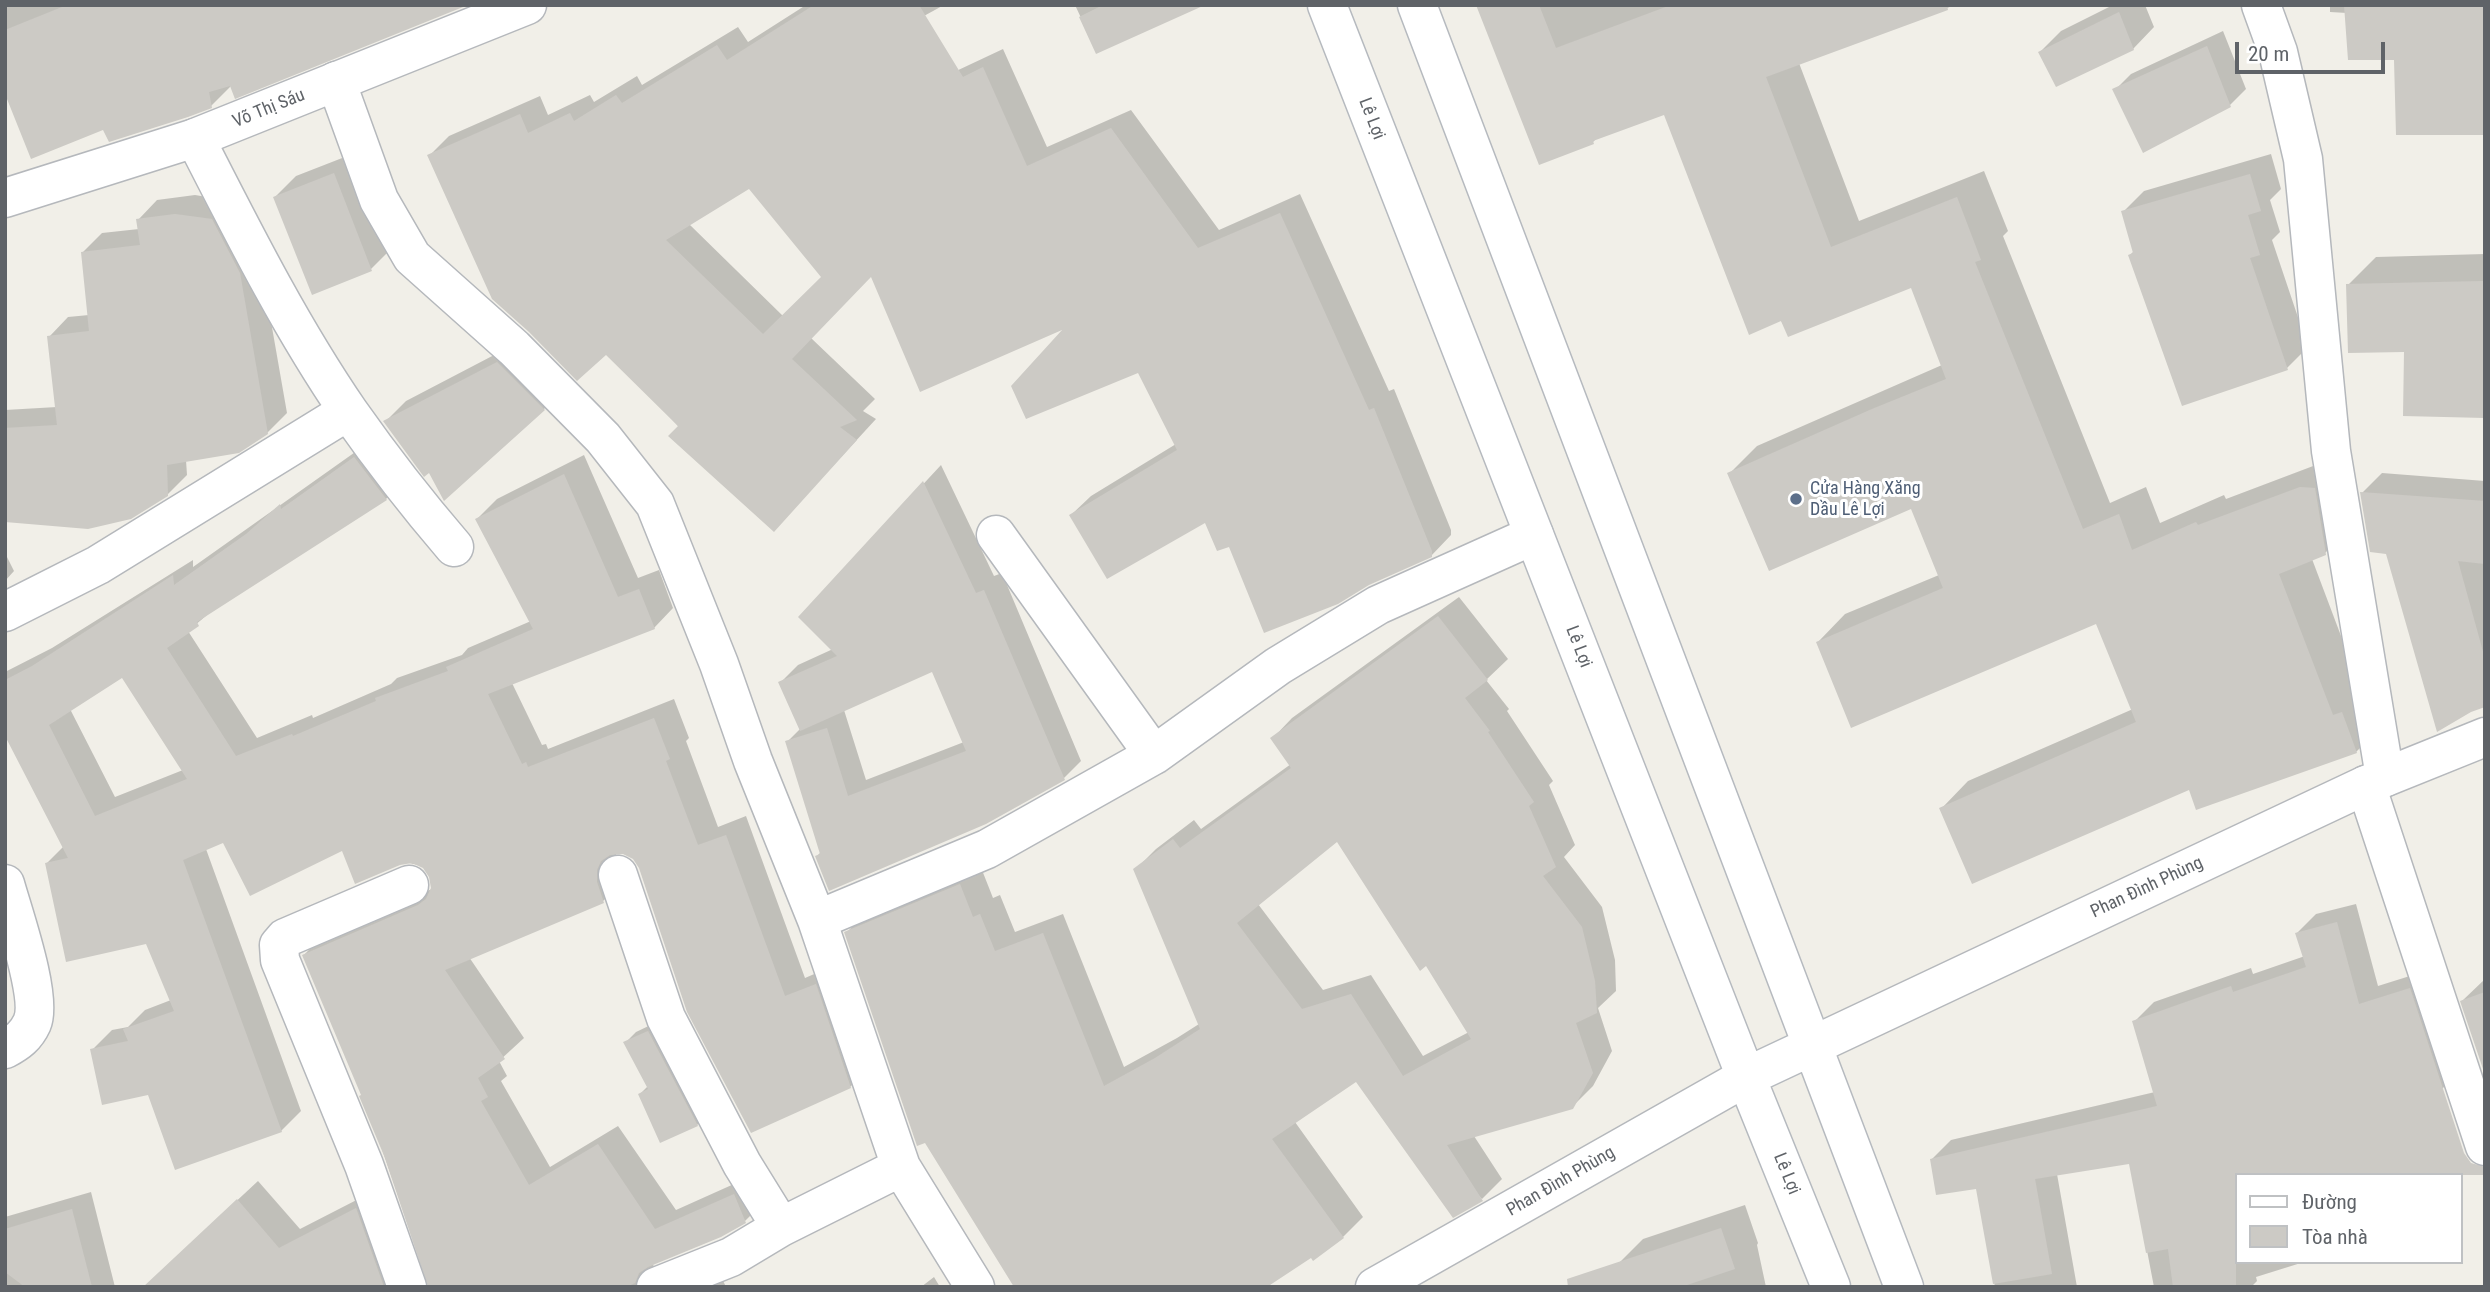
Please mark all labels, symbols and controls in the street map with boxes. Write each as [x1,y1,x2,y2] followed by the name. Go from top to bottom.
[2238,28,2388,72] scale bar
[2248,42,2289,66] text: 20 m
[230,85,308,133] street label: Võ Thị Sáu
[1353,95,1389,143] street label: Lê Lợi
[1810,478,1921,520] place label: Cửa Hàng Xăng Dầu Lê Lợi
[1788,491,1804,507] marker: Cửa Hàng Xăng Dầu Lê Lợi
[1560,623,1596,671] street label: Lê Lợi
[2087,853,2207,923] street label: Phan Đình Phùng
[1503,1142,1619,1222] street label: Phan Đình Phùng
[1768,1150,1804,1198] street label: Lê Lợi
[2234,1173,2462,1264] legend
[2302,1190,2357,1214] text: Đường
[2302,1225,2368,1249] text: Tòa nhà

